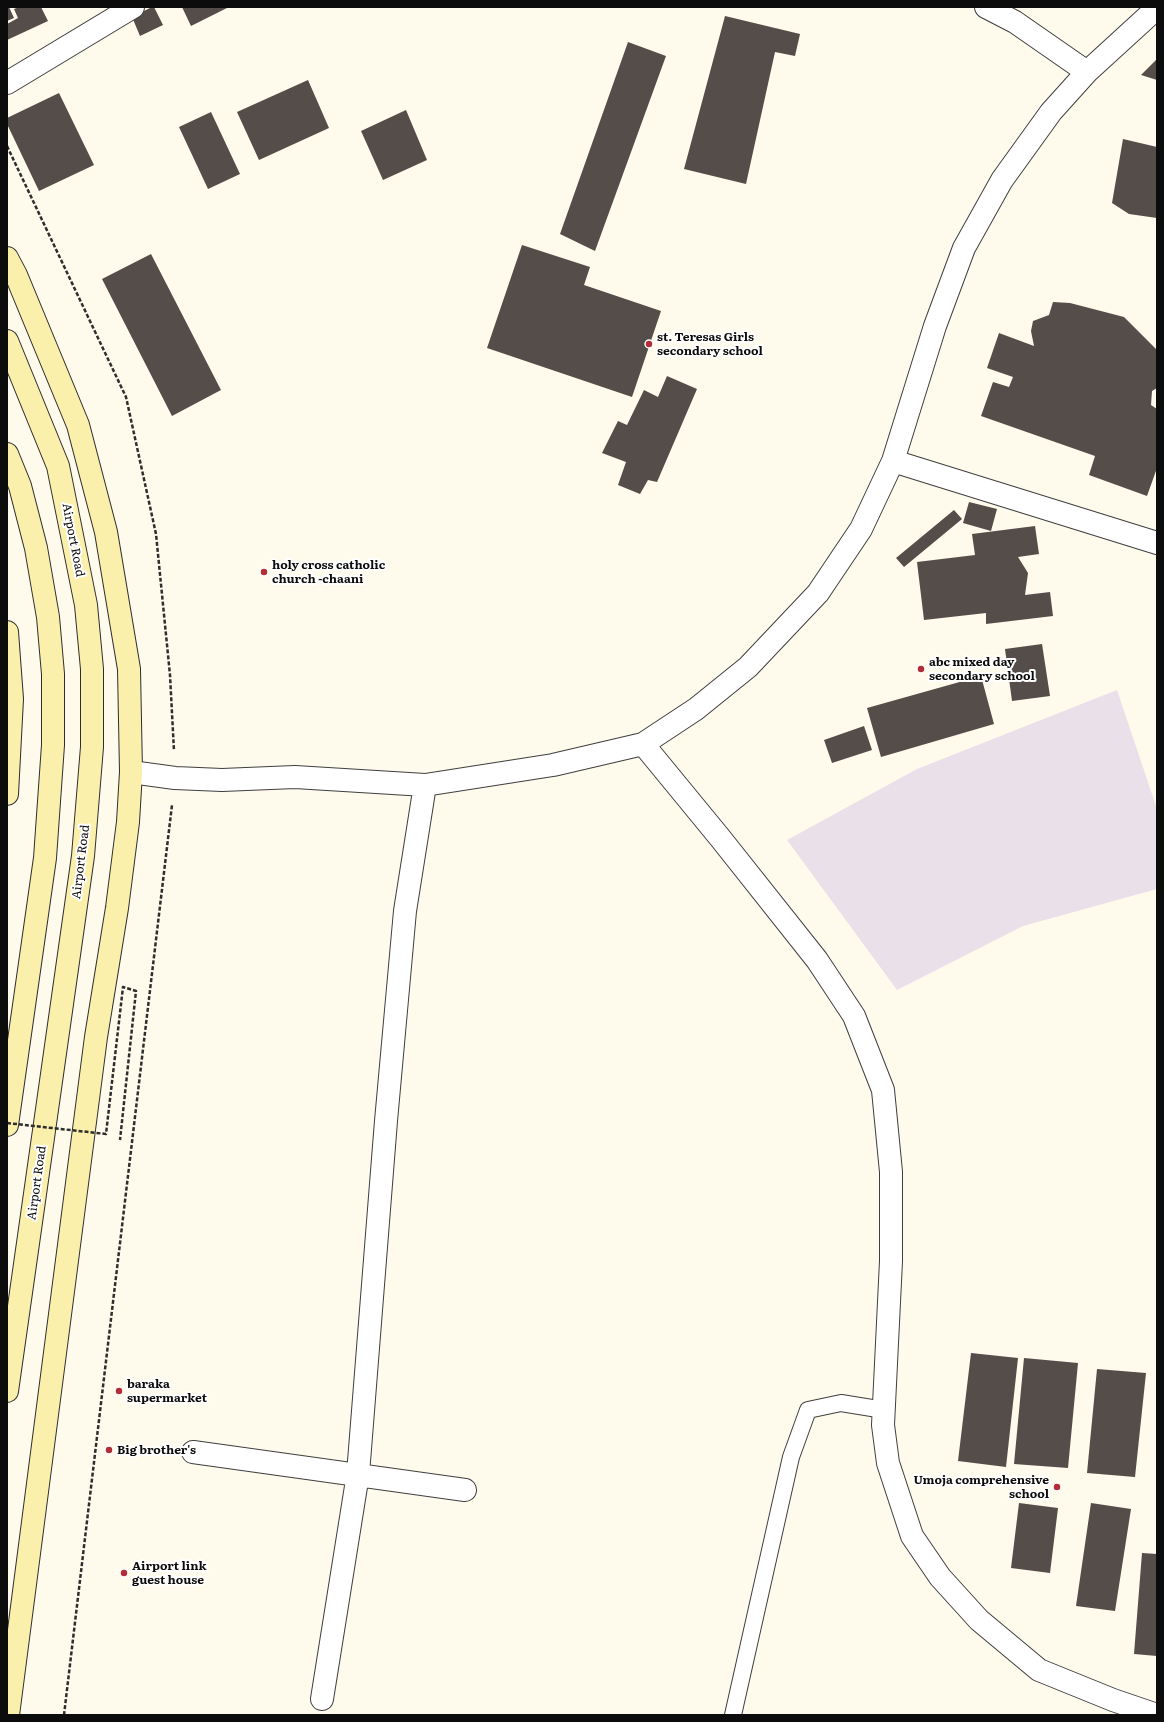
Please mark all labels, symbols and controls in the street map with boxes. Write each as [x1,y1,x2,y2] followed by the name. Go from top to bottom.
[657,330,763,358] place label: st. Teresas Girls secondary school
[644,339,654,349] marker: st. Teresas Girls secondary school
[59,502,87,578] street label: Airport Road
[272,558,385,586] place label: holy cross catholic church -chaani
[259,567,269,577] marker: holy cross catholic church -chaani
[929,655,1035,683] place label: abc mixed day secondary school
[916,664,926,674] marker: abc mixed day secondary school
[69,824,93,900] street label: Airport Road
[25,1145,49,1221] street label: Airport Road
[127,1377,207,1405] place label: baraka supermarket
[114,1386,124,1396] marker: baraka supermarket
[117,1443,196,1457] place label: Big brother's
[104,1445,114,1455] marker: Big brother's
[913,1473,1049,1501] place label: Umoja comprehensive school
[1052,1482,1062,1492] marker: Umoja comprehensive school
[132,1559,207,1587] place label: Airport link guest house
[119,1568,129,1578] marker: Airport link guest house

